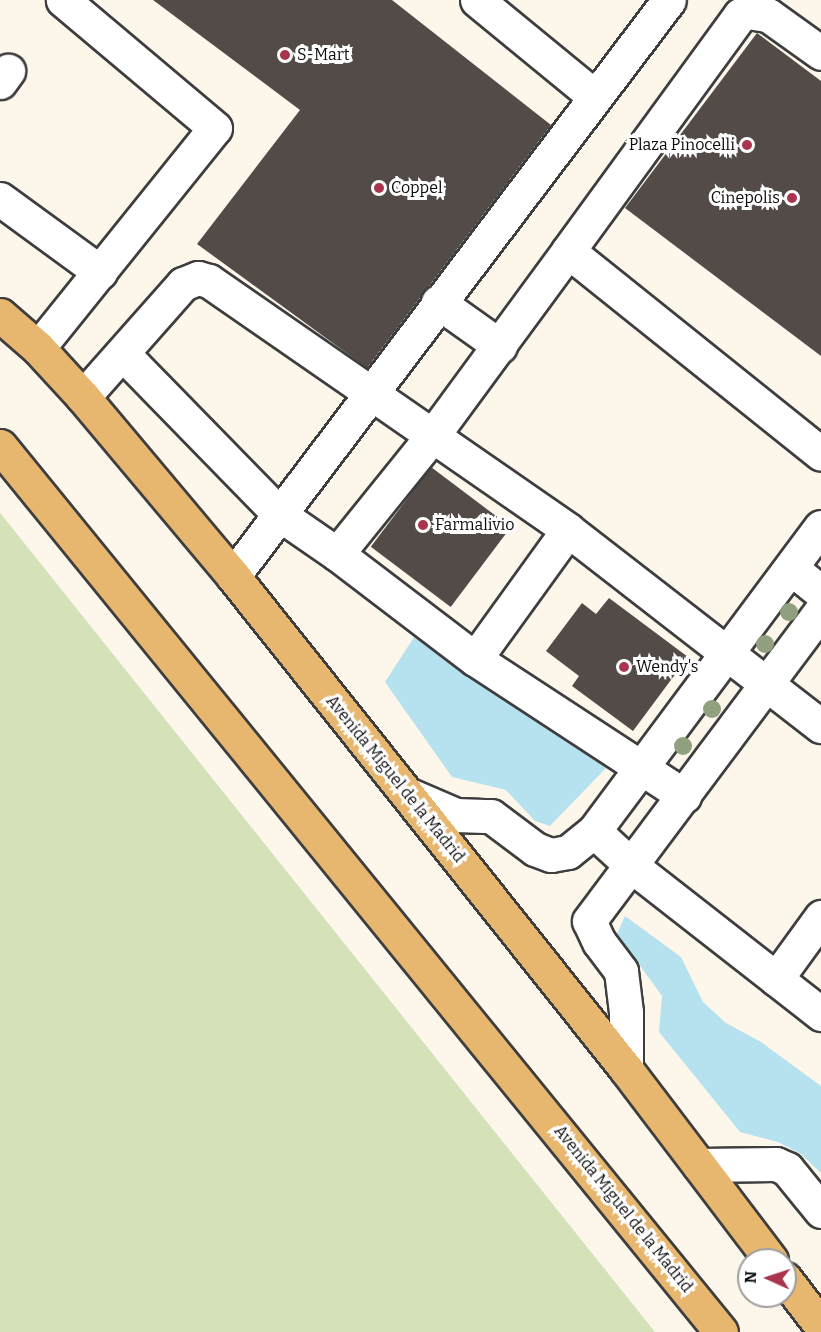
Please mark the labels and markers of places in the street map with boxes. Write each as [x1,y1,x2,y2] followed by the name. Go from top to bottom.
[297,45,350,65] place label: S-Mart
[278,48,292,62] marker: S-Mart
[629,135,735,155] place label: Plaza Pinocelli
[740,138,754,152] marker: Plaza Pinocelli
[391,178,443,198] place label: Coppel
[372,181,386,195] marker: Coppel
[711,188,780,208] place label: Cinepolis
[785,191,799,205] marker: Cinepolis
[435,515,515,535] place label: Farmalivio
[416,518,430,532] marker: Farmalivio
[636,657,698,677] place label: Wendy's
[617,660,631,674] marker: Wendy's

